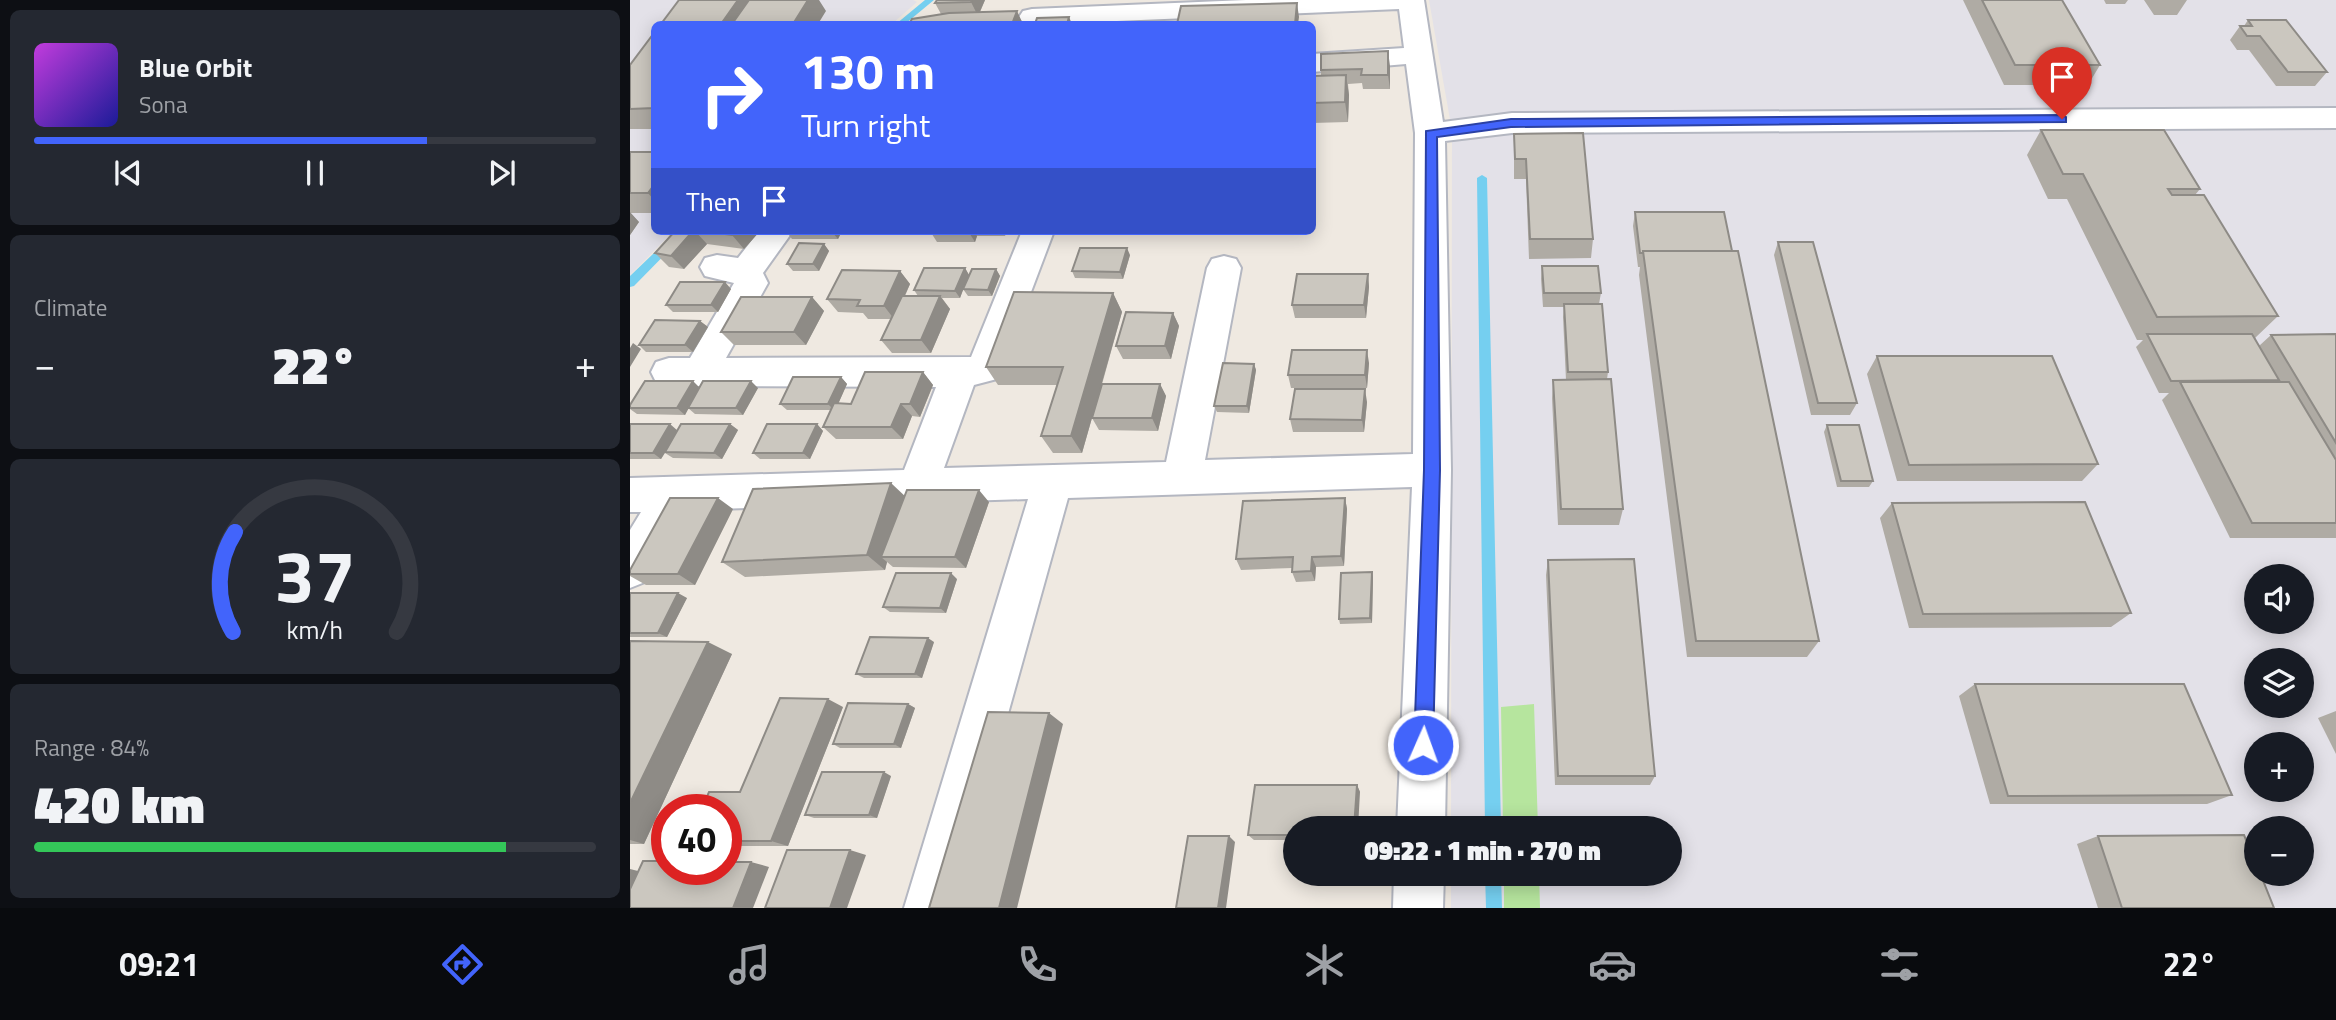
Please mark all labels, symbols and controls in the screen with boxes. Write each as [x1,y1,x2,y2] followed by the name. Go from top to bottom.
[801,33,935,108] text: 130 m
[2032,47,2092,119] pin
[139,48,252,87] text: Blue Orbit
[686,49,777,140] icon: right
[2043,58,2081,96] icon: arrive
[139,87,187,122] text: Sona
[801,101,930,149] text: Turn right
[109,154,147,192] icon: previous
[296,154,334,192] icon: pause
[483,154,521,192] icon: next
[686,182,741,221] text: Then
[755,182,793,220] icon: arrive
[34,290,107,325] text: Climate
[272,325,358,404] text: 22°
[34,335,55,393] text: −
[575,335,596,393] text: +
[274,521,356,631] text: 37
[2244,564,2314,886] map controls
[2244,564,2314,634] button: sound
[287,611,343,649] text: km/h
[2244,648,2314,718] button: layers
[1386,708,1460,782] position arrow
[34,730,149,765] text: Range · 84%
[2244,732,2314,802] button: +
[34,764,205,843] text: 420 km
[651,794,742,885] speed limit sign: 40
[2244,816,2314,886] button: −
[1364,831,1601,870] text: 09:22 · 1 min · 270 m
[119,940,199,988] text: 09:21
[438,940,487,989] icon: directions
[725,940,774,989] icon: music
[1013,940,1062,989] icon: phone
[1300,940,1349,989] icon: climate
[1588,940,1637,989] icon: car
[1875,940,1924,989] icon: filters
[2163,940,2217,988] text: 22°

